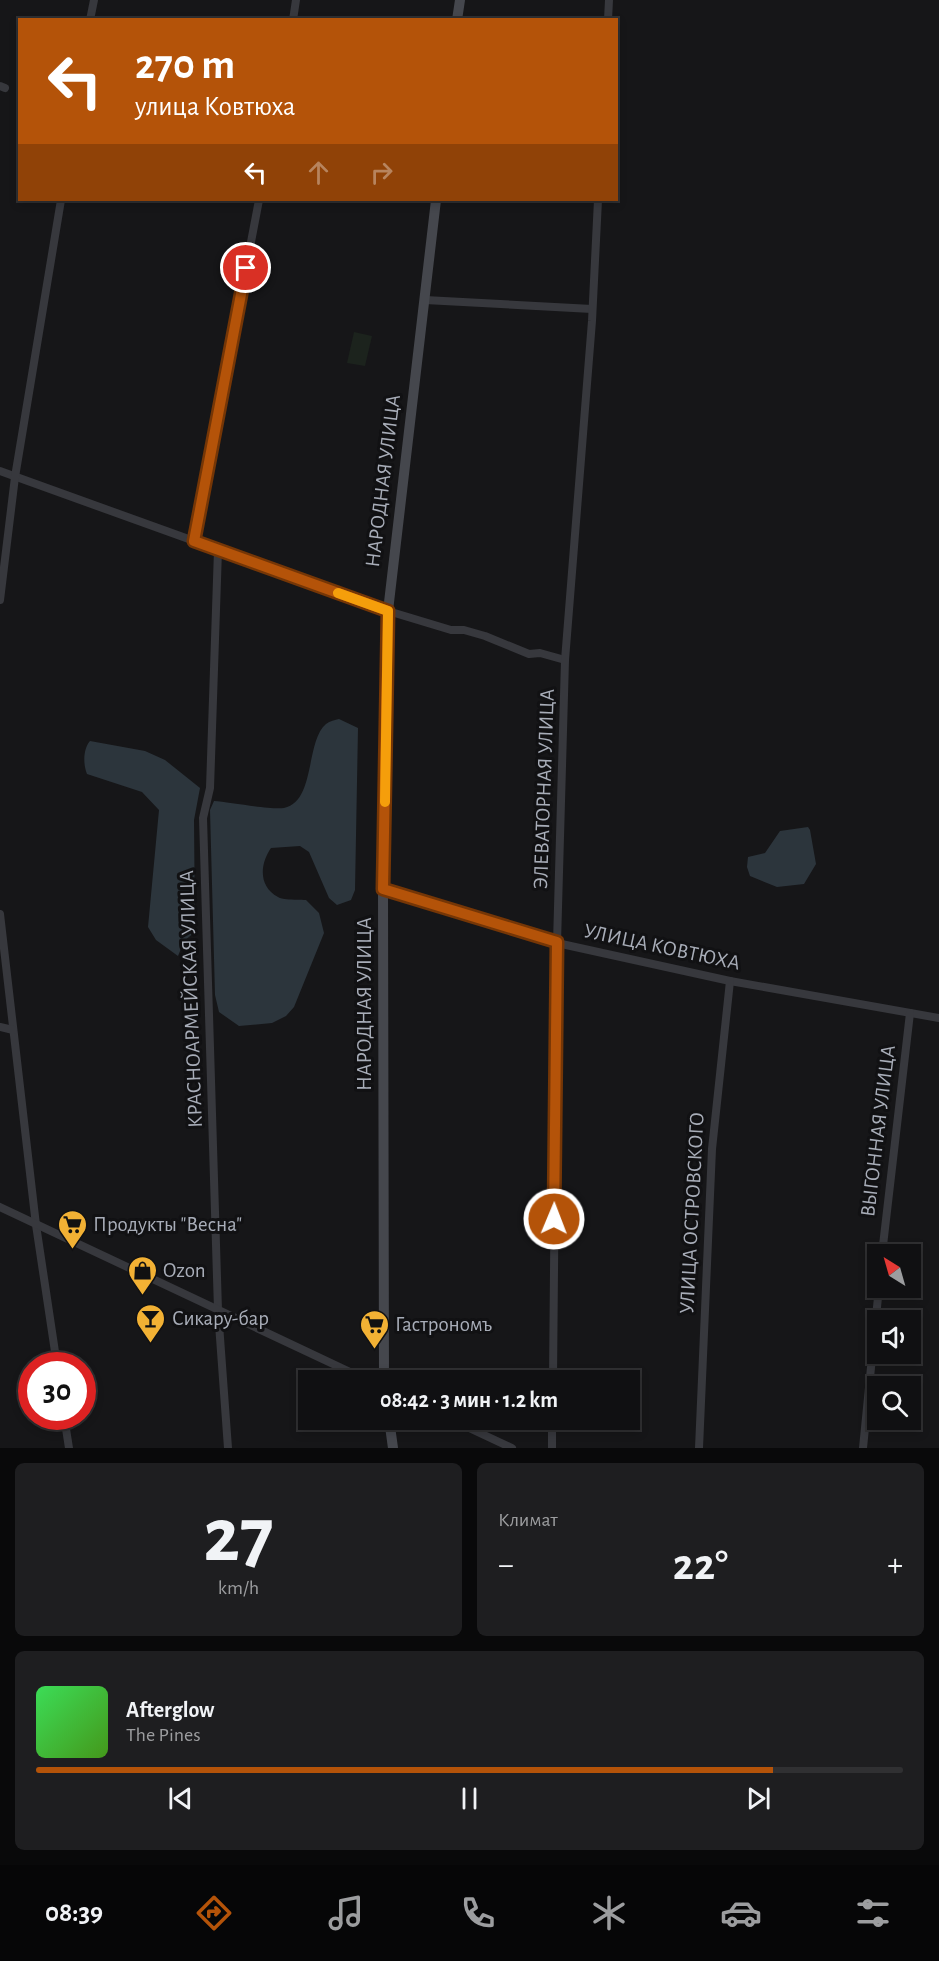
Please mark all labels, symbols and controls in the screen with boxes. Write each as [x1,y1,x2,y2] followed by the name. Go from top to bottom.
[36,42,114,120] icon: left
[135,44,235,86] text: 270 m
[135,93,295,120] text: улица Ковтюха
[239,156,272,189] icon: left
[302,156,335,189] icon: ahead
[365,156,398,189] icon: right
[220,242,271,293] pin
[229,251,262,284] icon: arrive
[362,393,404,569] street label: НАРОДНАЯ УЛИЦА
[530,688,558,890] street label: ЭЛЕВАТОРНАЯ УЛИЦА
[175,870,206,1128] street label: КРАСНОАРМЕЙСКАЯ УЛИЦА
[354,917,375,1091] street label: НАРОДНАЯ УЛИЦА
[582,920,742,974] street label: УЛИЦА КОВТЮХА
[857,1044,899,1218] street label: ВЫГОННАЯ УЛИЦА
[676,1112,708,1314] street label: УЛИЦА ОСТРОВСКОГО
[522,1187,586,1251] position arrow
[56,1208,88,1250] supermarket icon: Продукты "Весна"
[93,1214,242,1235] place label: Продукты "Весна"
[867,1244,921,1298] north arrow
[867,1244,921,1430] map controls
[126,1254,158,1296] shop icon: Ozon
[163,1260,206,1281] place label: Ozon
[135,1302,167,1344] bar icon: Сикару-бар
[172,1308,269,1329] place label: Сикару-бар
[358,1308,390,1350] supermarket icon: Гастрономъ
[867,1310,921,1364] button: sound
[395,1314,492,1335] place label: Гастрономъ
[18,1352,96,1430] speed limit sign: 30
[867,1376,921,1430] button: search
[380,1389,558,1411] text: 08:42 · 3 мин · 1.2 km
[203,1498,274,1576] text: 27
[498,1510,558,1530] text: Климат
[673,1543,728,1588] text: 22°
[498,1549,514,1582] text: −
[887,1549,903,1582] text: +
[218,1578,259,1598] text: km/h
[126,1699,214,1721] text: Afterglow
[126,1725,201,1745] text: The Pines
[164,1782,197,1815] icon: previous
[453,1782,486,1815] icon: pause
[742,1782,775,1815] icon: next
[193,1892,235,1934] icon: directions
[325,1892,367,1934] icon: music
[457,1892,499,1934] icon: phone
[588,1892,630,1934] icon: climate
[720,1892,762,1934] icon: car
[852,1892,894,1934] icon: filters
[45,1899,103,1926] text: 08:39

